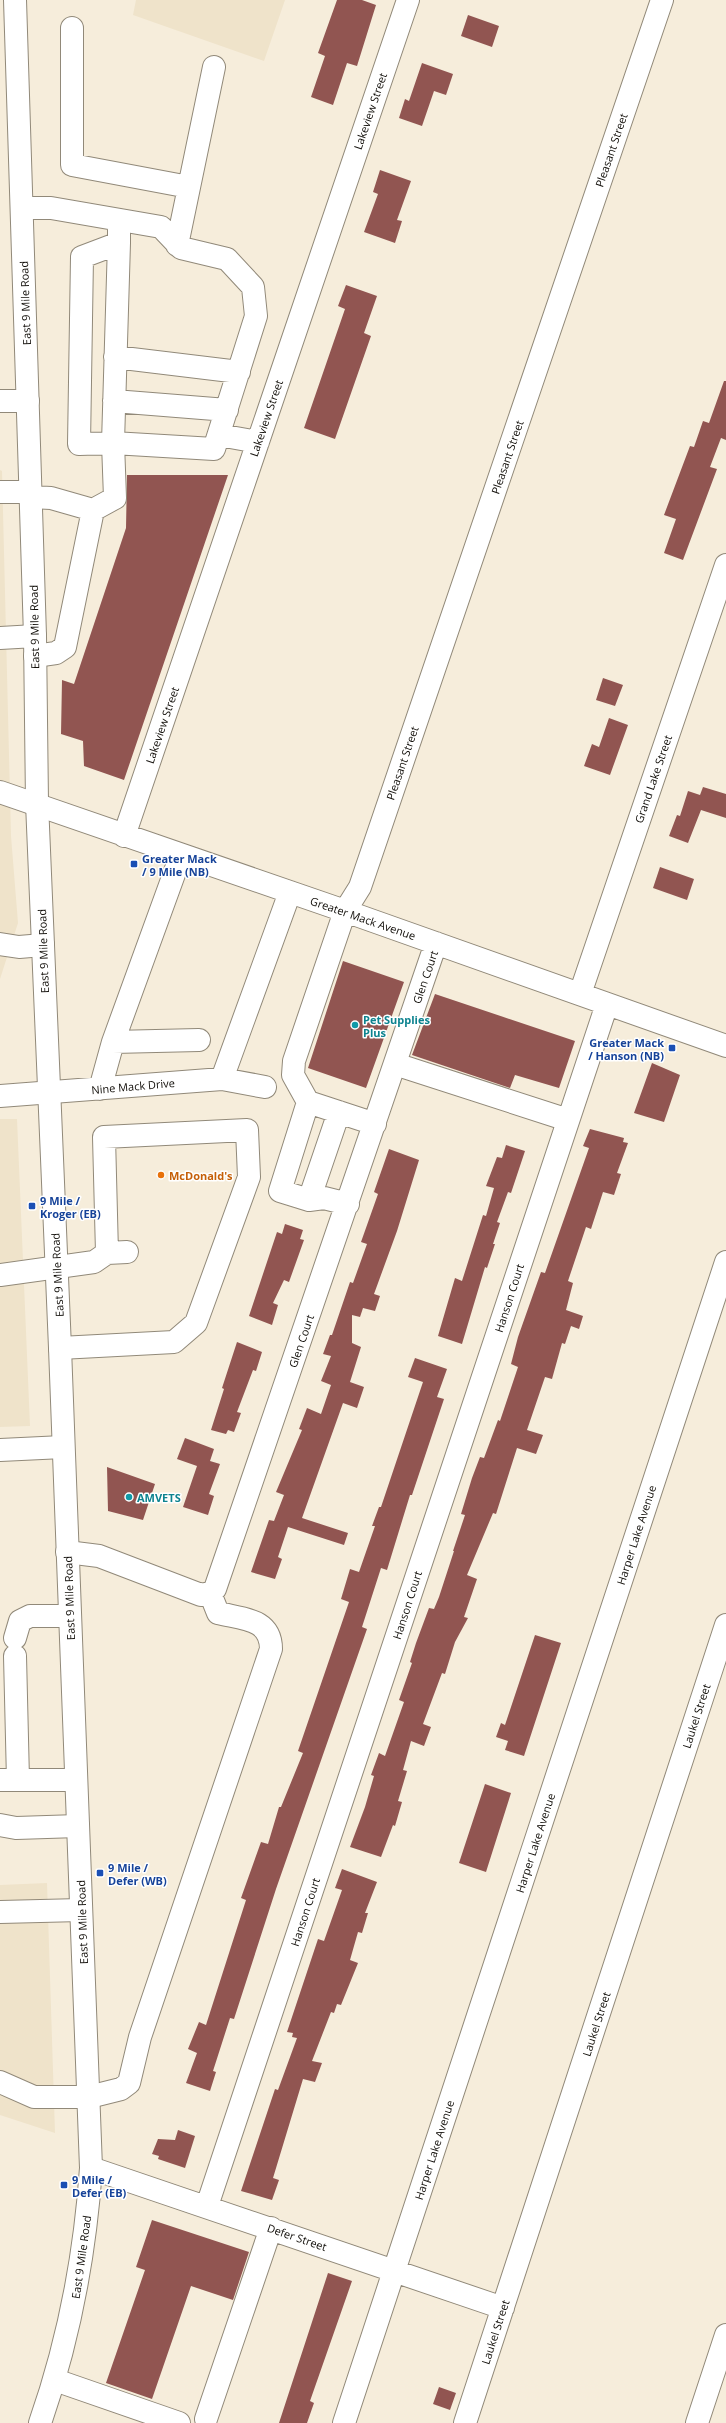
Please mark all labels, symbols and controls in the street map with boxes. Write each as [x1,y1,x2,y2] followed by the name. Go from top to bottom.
[350,70,390,151] street label: Lakeview Street
[591,111,631,189] street label: Pleasant Street
[16,261,34,345] street label: East 9 Mile Road
[246,377,286,458] street label: Lakeview Street
[487,418,527,496] street label: Pleasant Street
[26,585,42,669] street label: East 9 Mile Road
[142,684,182,765] street label: Lakeview Street
[382,724,422,802] street label: Pleasant Street
[631,733,675,825] street label: Grand Lake Street
[142,851,217,879] place label: Greater Mack / 9 Mile (NB)
[129,859,139,869] marker: Greater Mack / 9 Mile (NB)
[308,893,418,943] street label: Greater Mack Avenue
[34,909,52,993] street label: East 9 Mile Road
[409,948,441,1006] street label: Glen Court
[363,1012,430,1040] place label: Pet Supplies Plus
[350,1020,360,1030] marker: Pet Supplies Plus
[588,1035,664,1063] place label: Greater Mack / Hanson (NB)
[667,1043,677,1053] marker: Greater Mack / Hanson (NB)
[91,1075,175,1097] street label: Nine Mack Drive
[169,1168,233,1183] place label: McDonald's
[156,1170,166,1180] marker: McDonald's
[40,1193,101,1221] place label: 9 Mile / Kroger (EB)
[27,1201,37,1211] marker: 9 Mile / Kroger (EB)
[47,1233,67,1317] street label: East 9 Mile Road
[491,1262,527,1334] street label: Hanson Court
[285,1312,317,1370] street label: Glen Court
[613,1483,659,1587] street label: Harper Lake Avenue
[137,1490,181,1505] place label: AMVETS
[124,1492,134,1502] marker: AMVETS
[60,1556,78,1640] street label: East 9 Mile Road
[389,1569,425,1641] street label: Hanson Court
[679,1682,713,1750] street label: Laukel Street
[512,1791,558,1895] street label: Harper Lake Avenue
[108,1860,167,1888] place label: 9 Mile / Defer (WB)
[95,1868,105,1878] marker: 9 Mile / Defer (WB)
[287,1876,323,1948] street label: Hanson Court
[73,1880,91,1964] street label: East 9 Mile Road
[579,1990,613,2058] street label: Laukel Street
[411,2098,457,2202] street label: Harper Lake Avenue
[72,2172,127,2200] place label: 9 Mile / Defer (EB)
[59,2180,69,2190] marker: 9 Mile / Defer (EB)
[68,2214,94,2300] street label: East 9 Mile Road
[265,2220,329,2254] street label: Defer Street
[478,2298,512,2366] street label: Laukel Street

